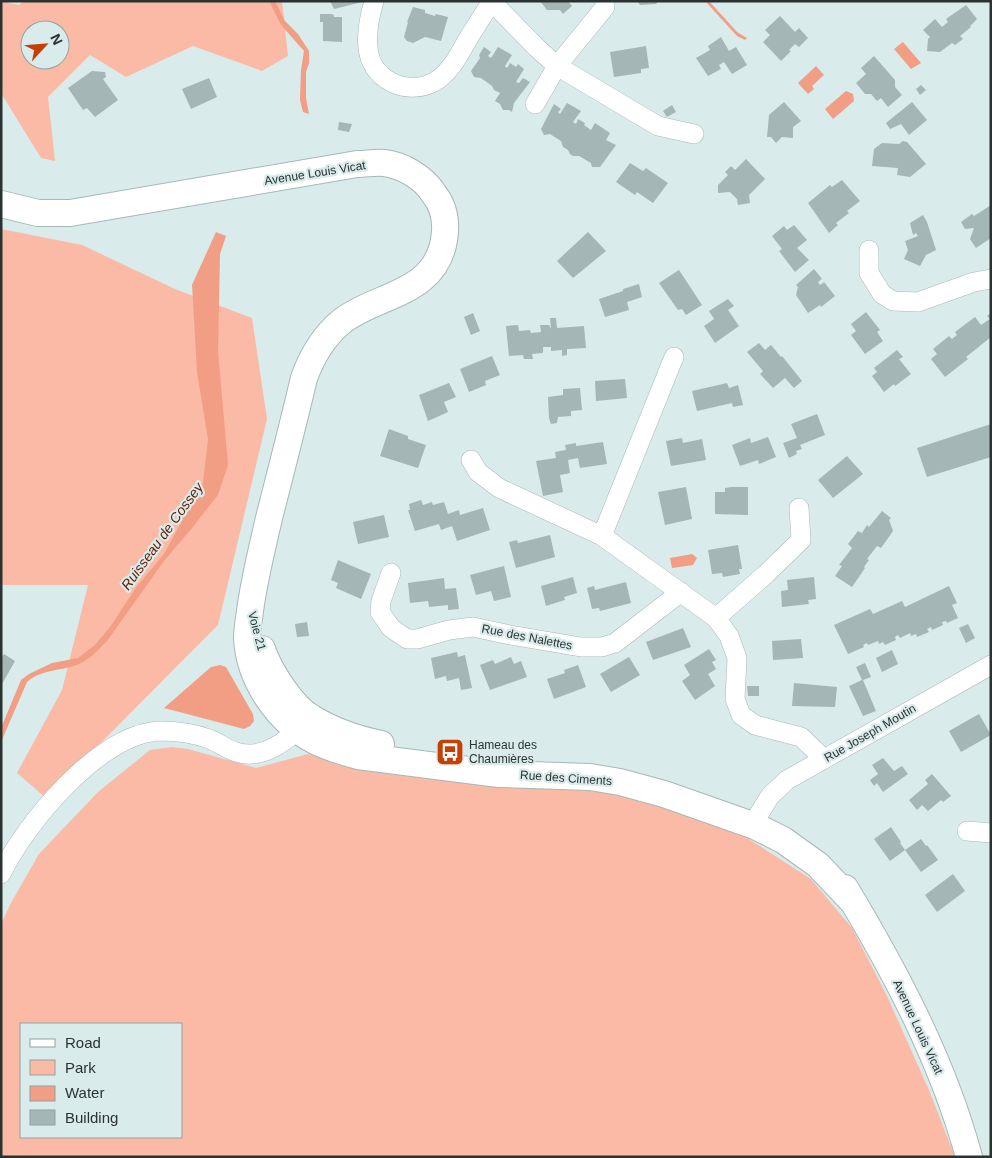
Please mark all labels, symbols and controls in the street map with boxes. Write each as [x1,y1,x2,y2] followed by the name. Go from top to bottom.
[20,20,70,70] north arrow
[47,31,66,47] text: N
[263,158,367,188] street label: Avenue Louis Vicat
[118,479,207,593] water label: Ruisseau de Cossey
[245,610,269,652] street label: Voie 21
[480,621,574,653] street label: Rue des Nalettes
[822,701,918,765] street label: Rue Joseph Moutin
[435,737,465,767] bus stop icon: Hameau des Chaumières
[469,738,537,766] place label: Hameau des Chaumières
[520,768,612,788] street label: Rue des Ciments
[890,978,946,1077] street label: Avenue Louis Vicat
[20,1023,182,1138] legend
[65,1034,101,1051] text: Road
[65,1059,96,1076] text: Park
[65,1084,104,1101] text: Water
[65,1109,118,1126] text: Building

